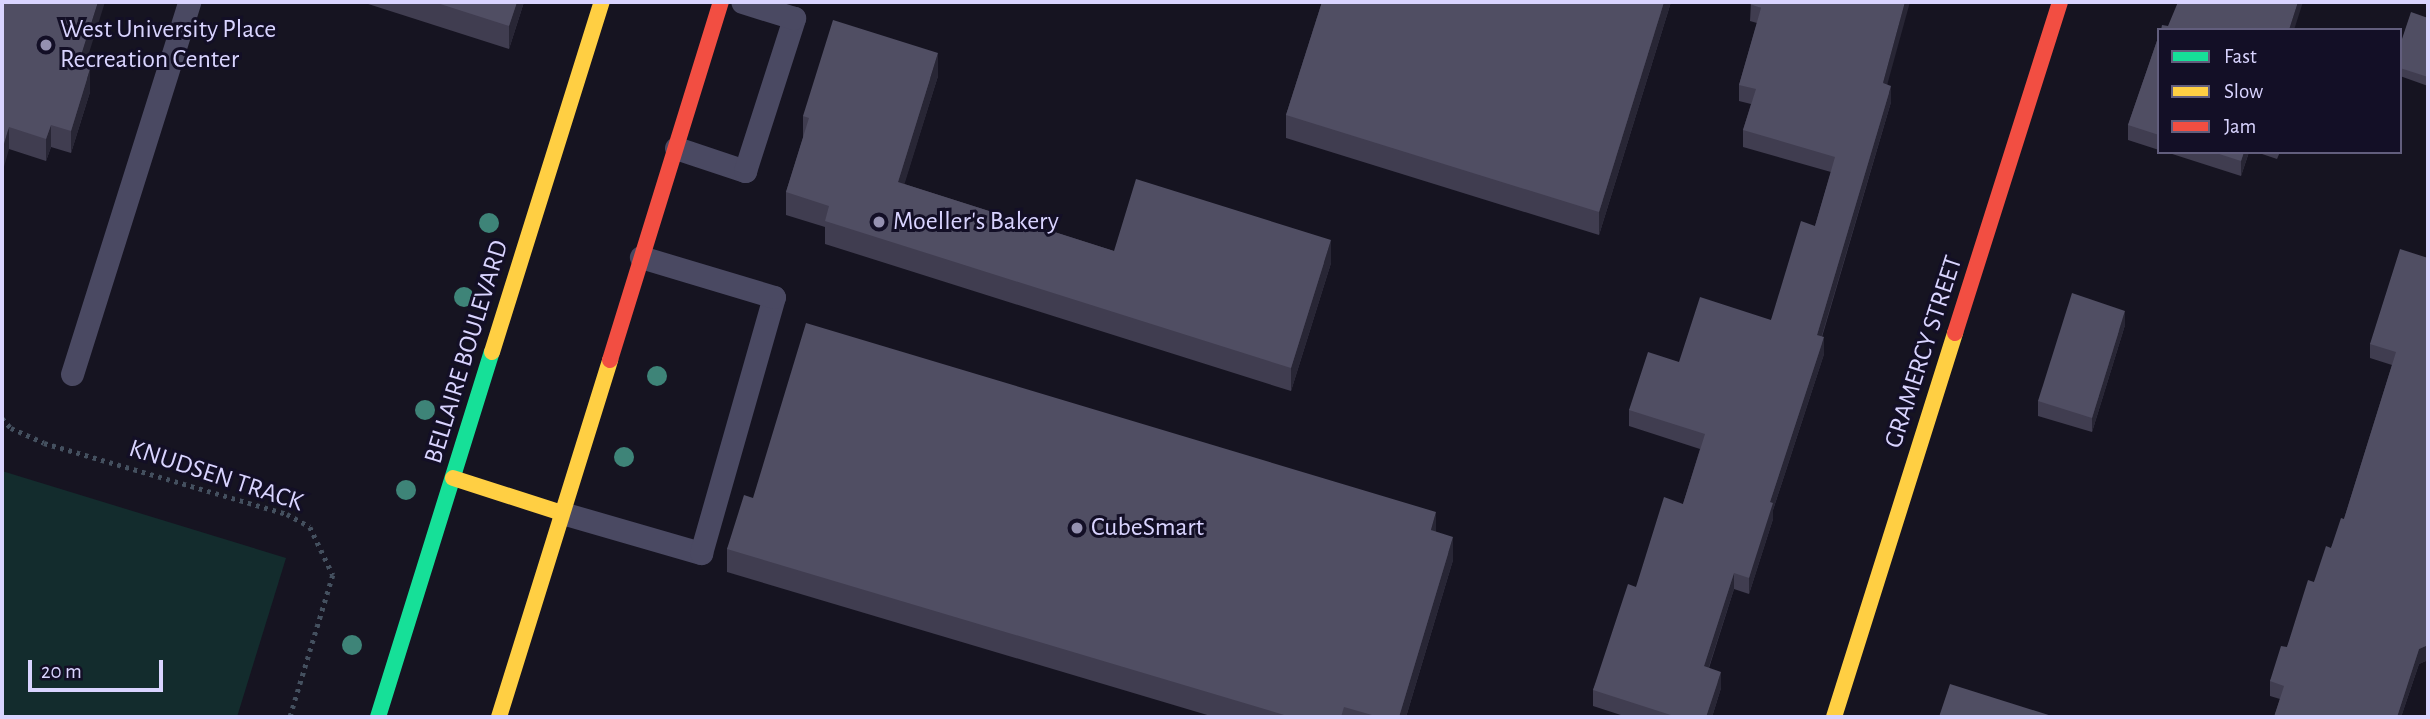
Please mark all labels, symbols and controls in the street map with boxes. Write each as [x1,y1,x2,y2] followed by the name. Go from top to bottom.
[60,14,276,76] place label: West University Place Recreation Center
[2157,28,2402,154] legend
[38,37,54,53] marker: West University Place Recreation Center
[2224,46,2257,67] text: Fast
[2224,81,2263,102] text: Slow
[2224,116,2256,137] text: Jam
[893,206,1059,238] place label: Moeller's Bakery
[871,214,887,230] marker: Moeller's Bakery
[418,237,516,467] street label: BELLAIRE BOULEVARD
[1878,252,1970,452] street label: GRAMERCY STREET
[125,433,307,519] street label: KNUDSEN TRACK
[1091,512,1204,544] place label: CubeSmart
[1069,520,1085,536] marker: CubeSmart
[32,646,166,690] scale bar
[41,661,82,682] text: 20 m

